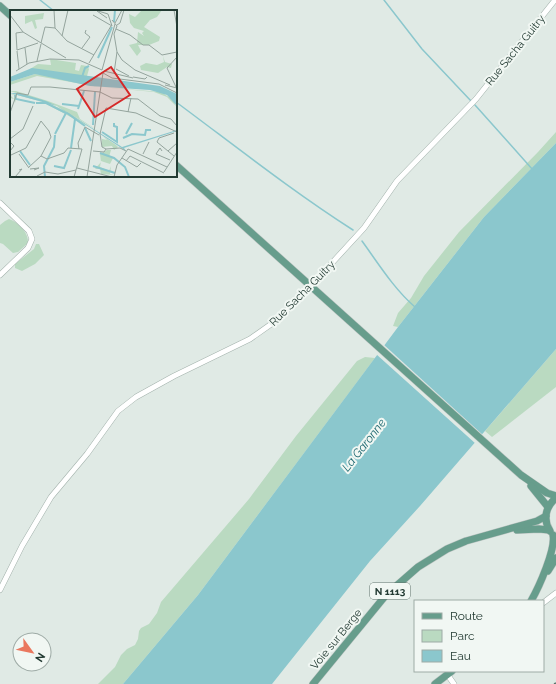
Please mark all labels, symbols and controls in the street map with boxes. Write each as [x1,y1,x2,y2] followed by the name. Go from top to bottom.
[10,10,177,177] inset map
[483,12,548,88] street label: Rue Sacha Guitry
[267,258,338,329] street label: Rue Sacha Guitry
[339,416,389,474] water label: La Garonne
[370,583,410,599] road number: N 1113
[414,600,544,672] legend
[308,606,365,672] street label: Voie sur Berge
[450,609,483,623] text: Route
[450,629,475,643] text: Parc
[12,632,52,672] north arrow
[450,649,471,663] text: Eau
[32,650,48,664] text: N

